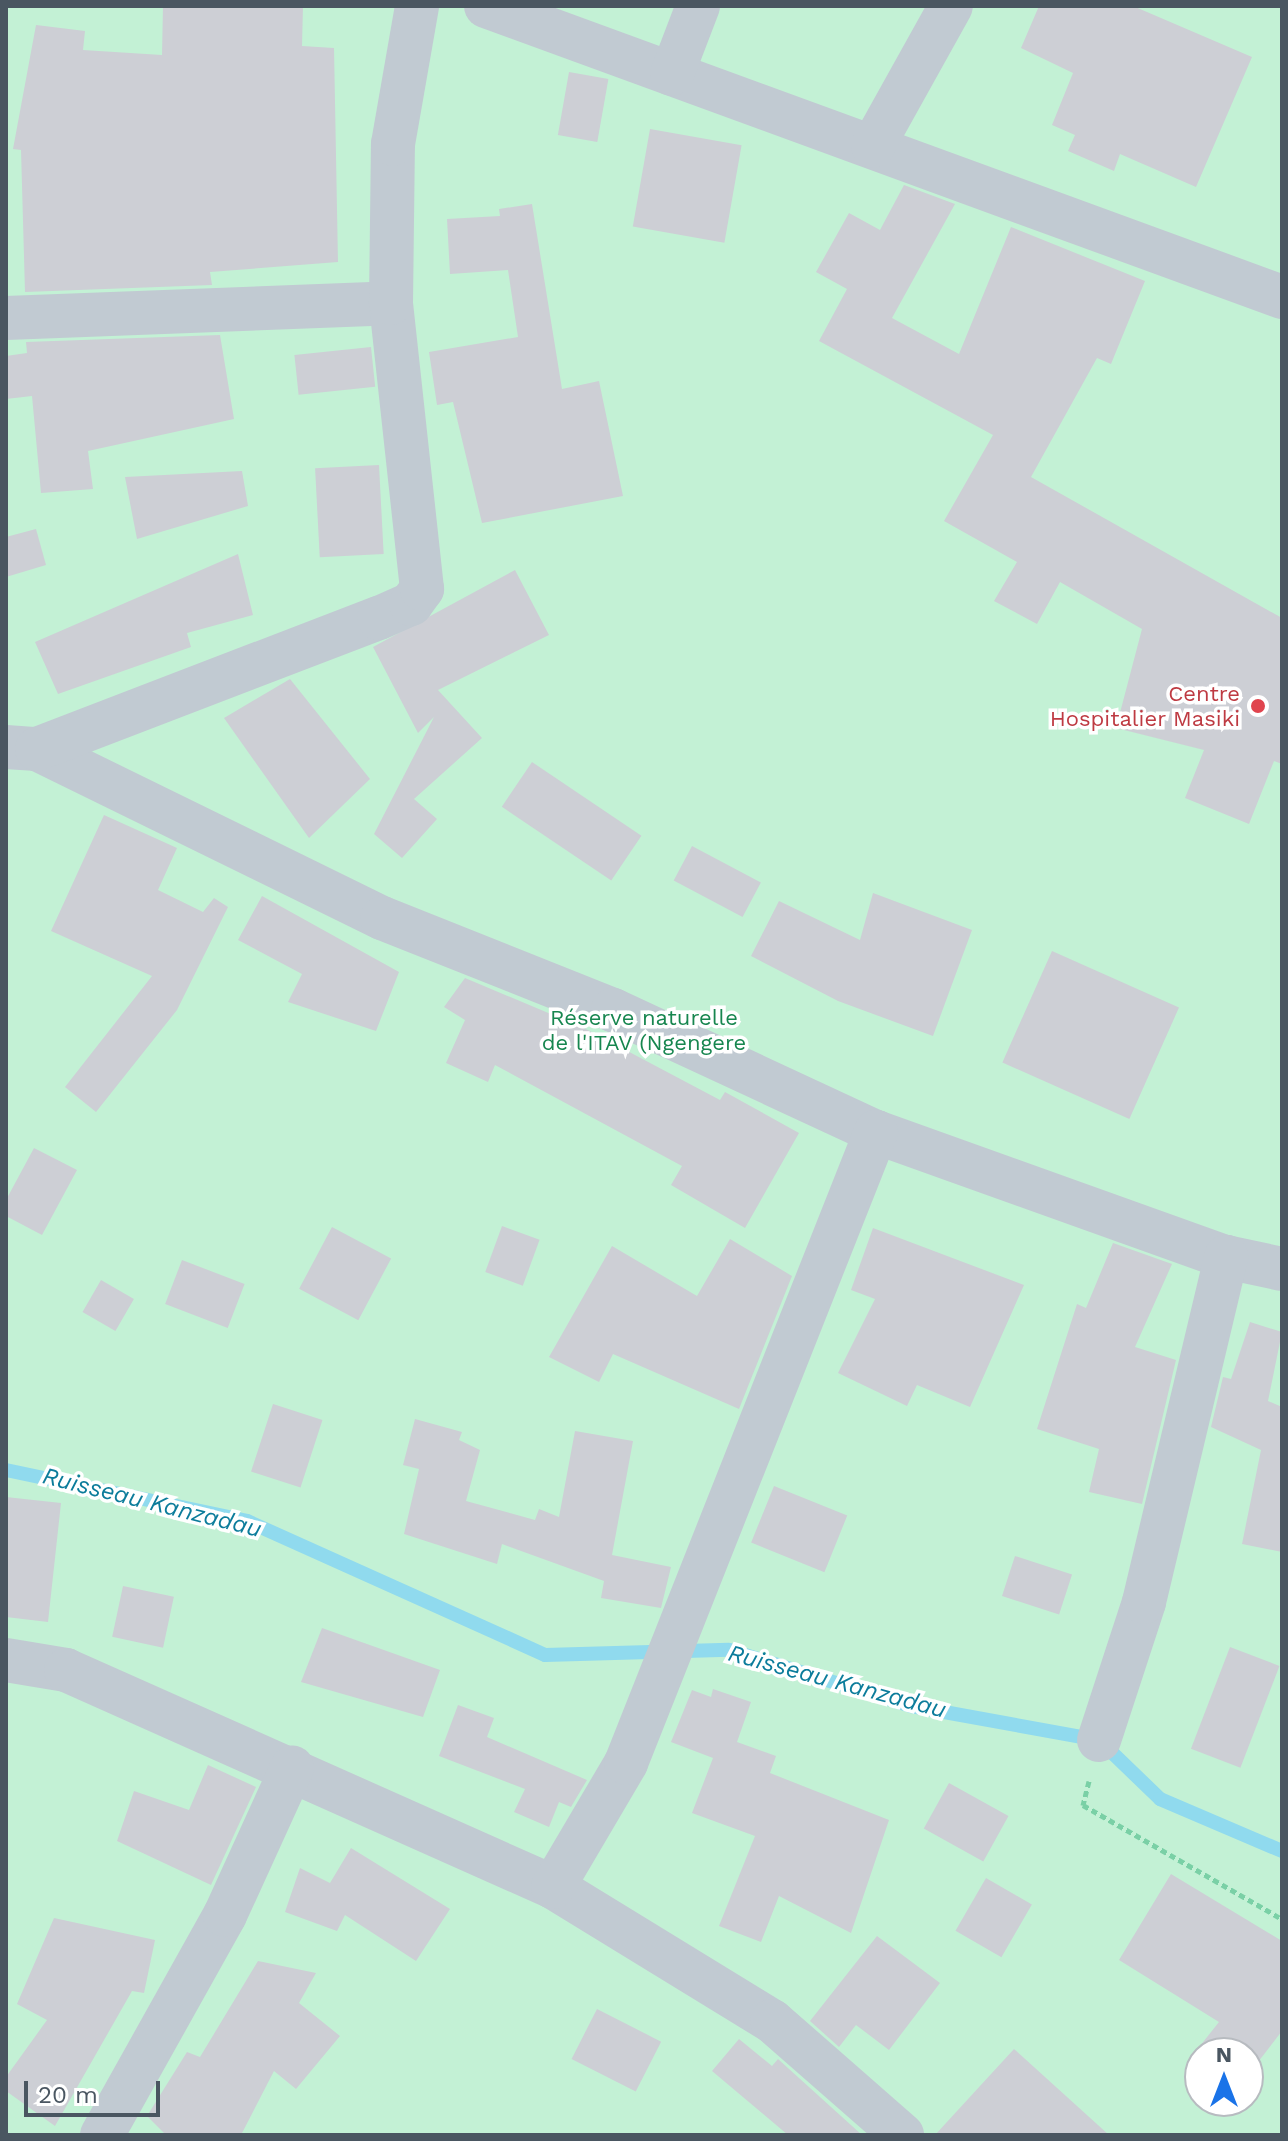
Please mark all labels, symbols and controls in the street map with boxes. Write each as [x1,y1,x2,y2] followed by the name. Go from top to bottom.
[1049,680,1240,732] place label: Centre Hospitalier Masiki
[1247,695,1269,717] marker: Centre Hospitalier Masiki
[541,1004,747,1056] park label: Réserve naturelle de l'ITAV (Ngengere
[40,1462,264,1544] water label: Ruisseau Kanzadau
[725,1639,949,1725] water label: Ruisseau Kanzadau
[1184,2037,1264,2117] north arrow
[1216,2042,1232,2067] text: N
[28,2065,164,2115] scale bar
[38,2081,98,2109] text: 20 m

